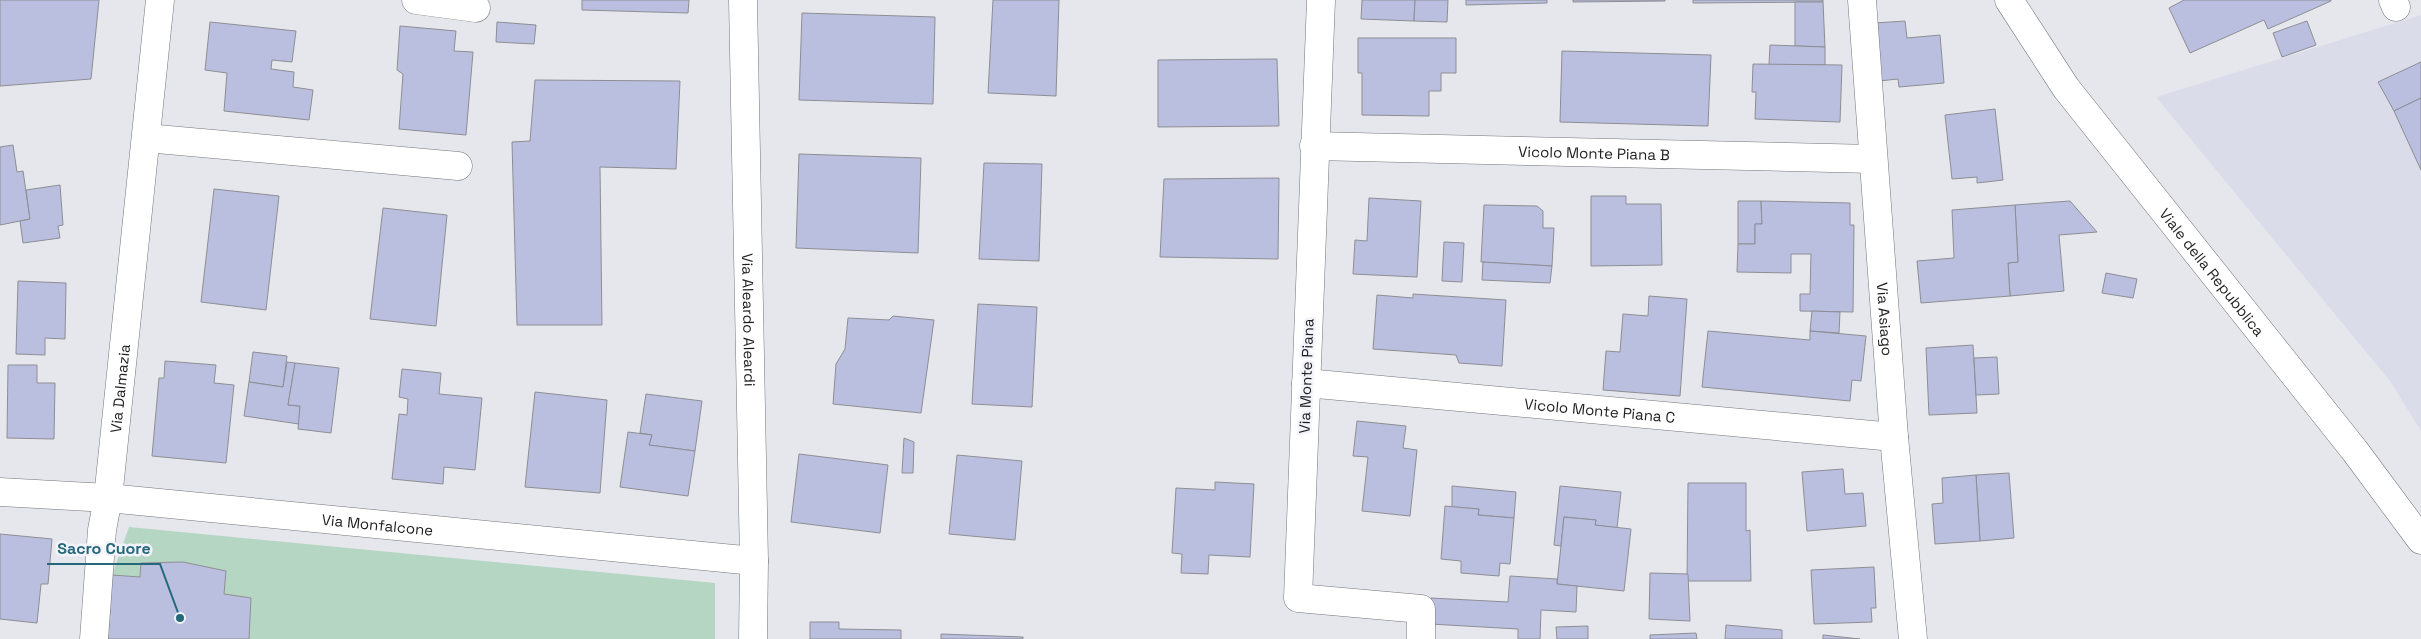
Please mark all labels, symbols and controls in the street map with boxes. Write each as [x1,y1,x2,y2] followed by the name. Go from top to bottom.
[1518,141,1670,164] street label: Vicolo Monte Piana B
[2156,204,2269,340] street label: Viale della Repubblica
[738,253,760,387] street label: Via Aleardo Aleardi
[1873,282,1898,357] street label: Via Asiago
[1294,318,1318,434] street label: Via Monte Piana
[105,343,134,434] street label: Via Dalmazia
[1524,394,1676,426] street label: Vicolo Monte Piana C
[321,509,434,539] street label: Via Monfalcone
[47,533,160,564] callout: Sacro Cuore
[57,538,151,559] text: Sacro Cuore

